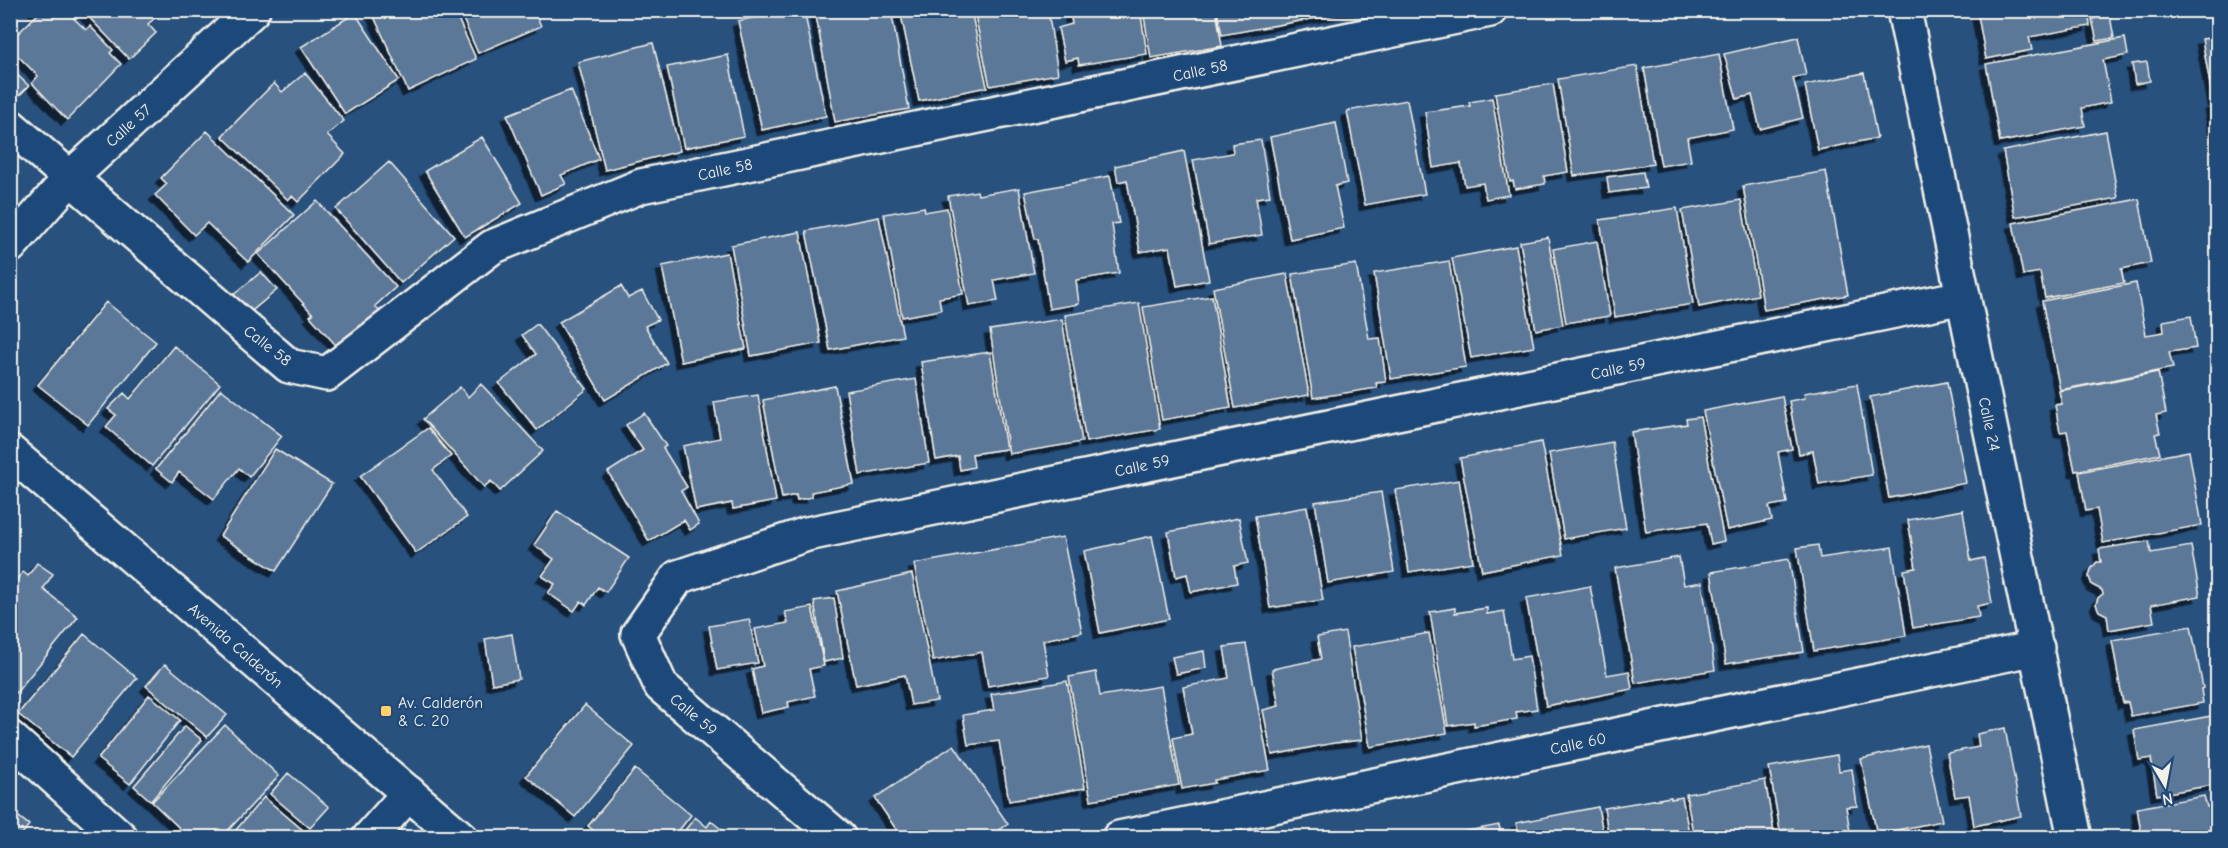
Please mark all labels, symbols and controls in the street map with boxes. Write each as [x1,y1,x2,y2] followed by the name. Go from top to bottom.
[1171,56,1229,86] street label: Calle 58
[102,100,155,151] street label: Calle 57
[696,155,754,185] street label: Calle 58
[240,322,295,370] street label: Calle 58
[1589,354,1647,384] street label: Calle 59
[1975,396,2003,453] street label: Calle 24
[1113,451,1171,481] street label: Calle 59
[184,600,286,692] street label: Avenida Calderón
[666,690,720,740] street label: Calle 59
[398,694,483,730] place label: Av. Calderón & C. 20
[379,704,393,718] marker: Av. Calderón & C. 20
[1549,729,1608,759] street label: Calle 60
[2135,755,2195,815] north arrow
[2161,789,2174,809] text: N

